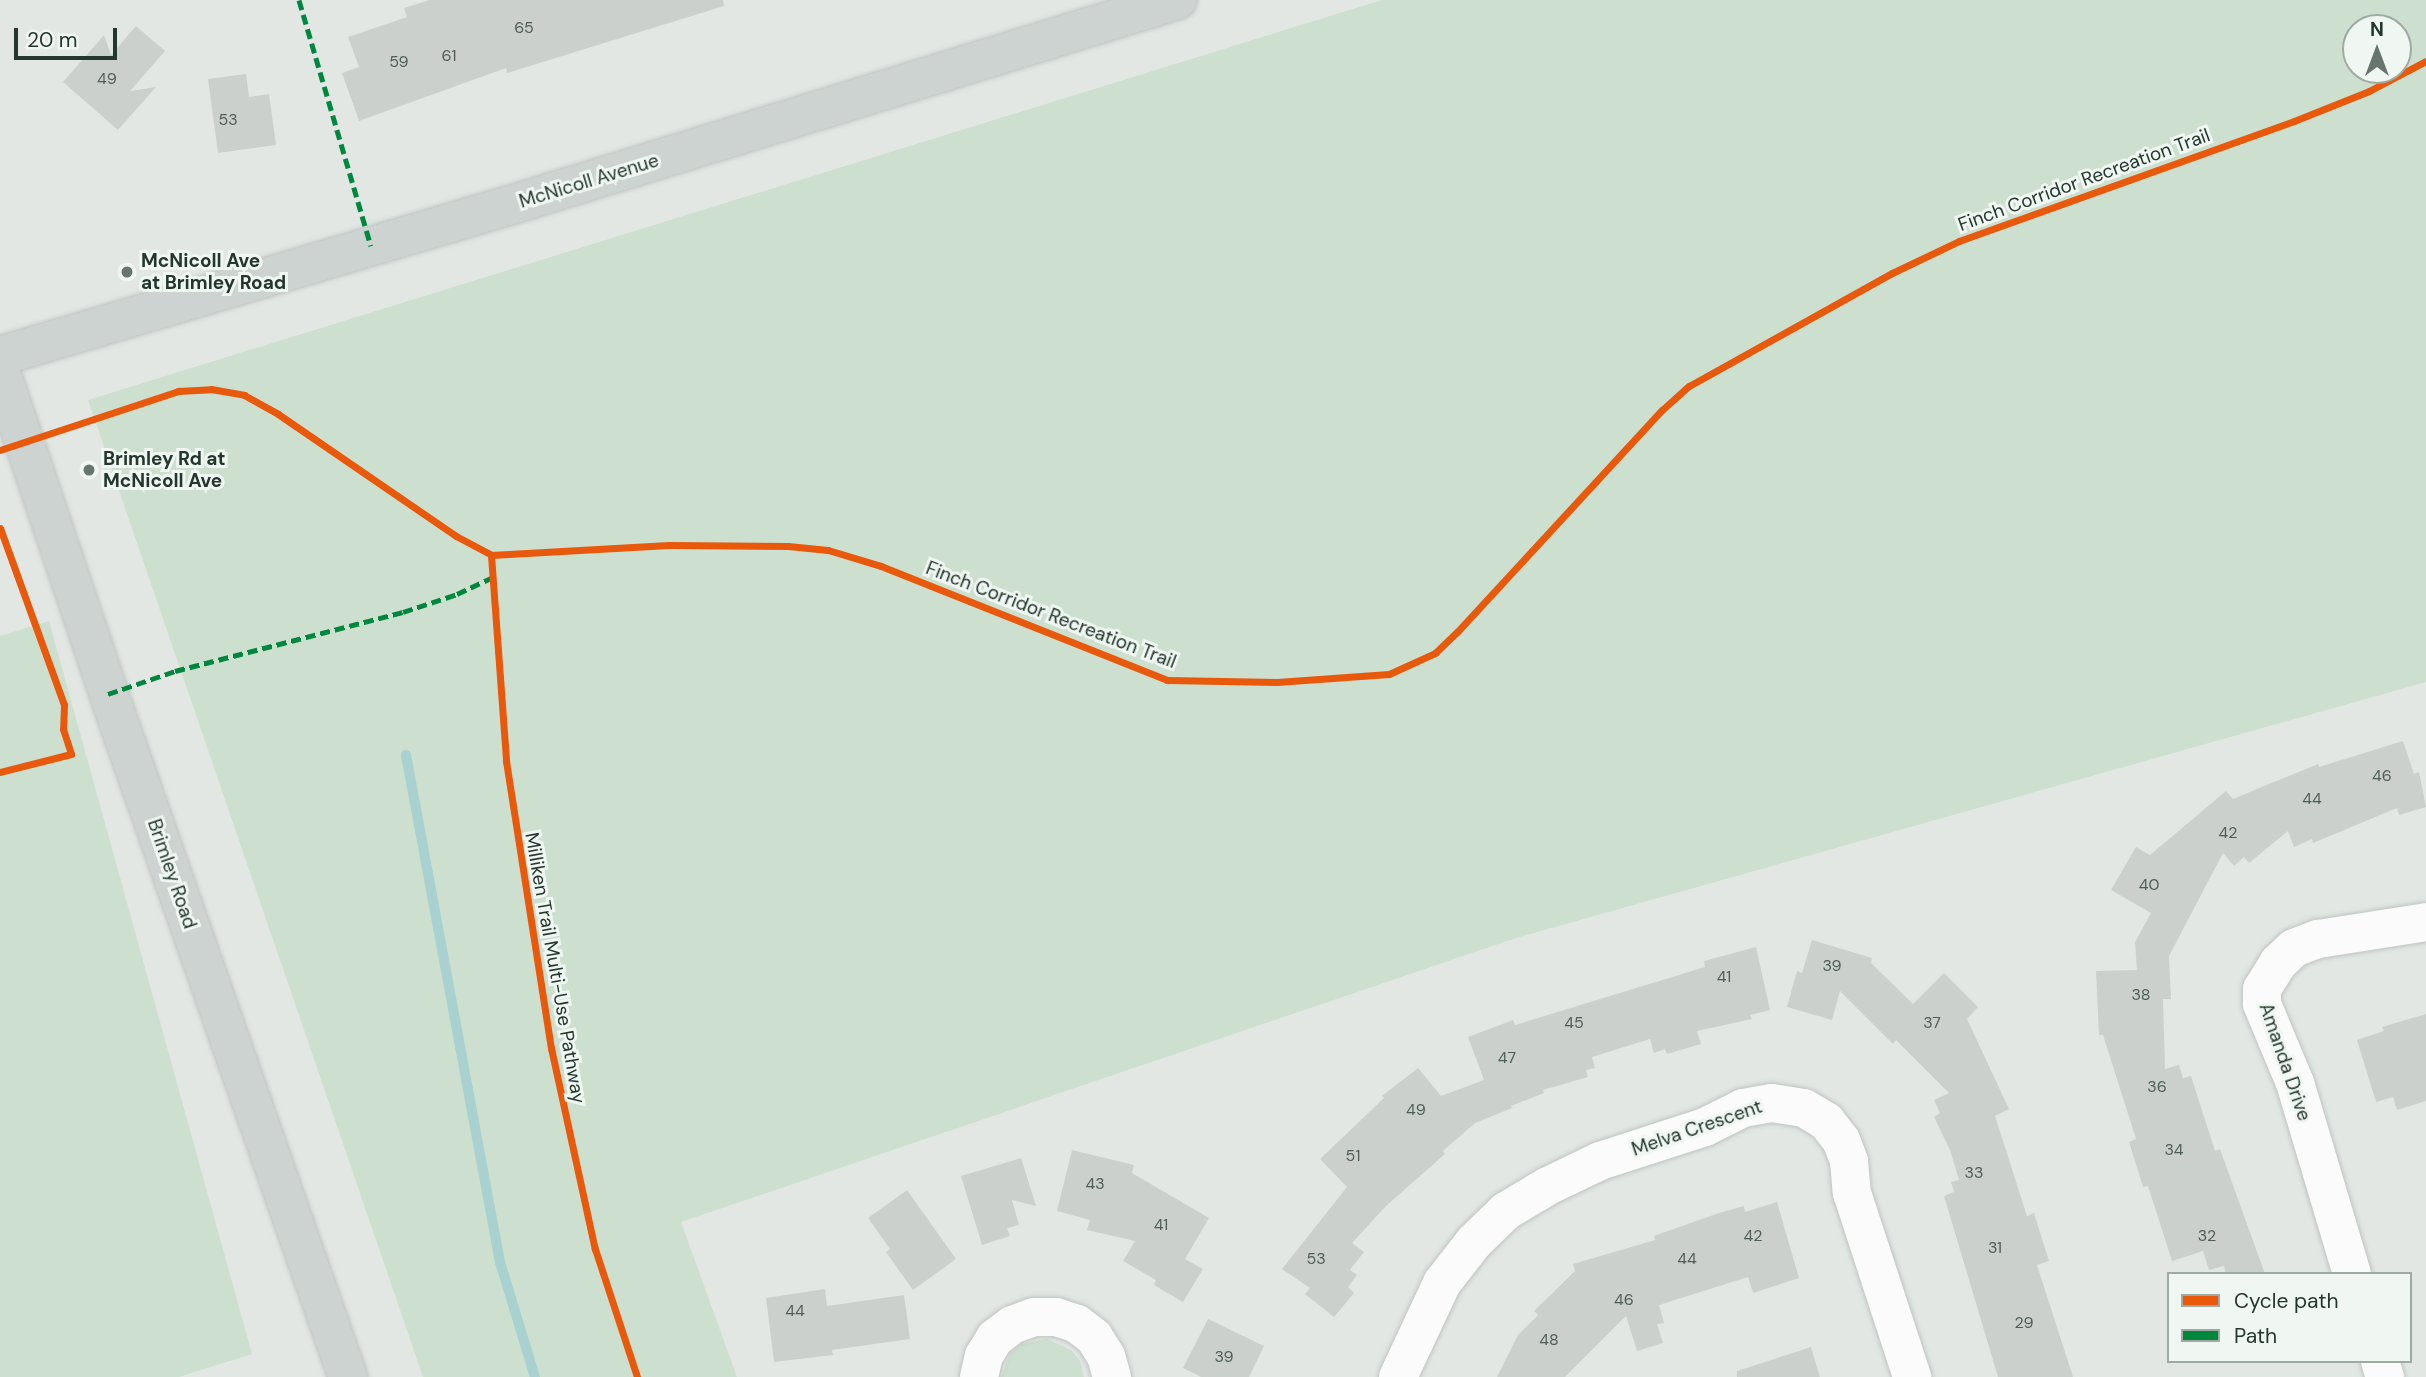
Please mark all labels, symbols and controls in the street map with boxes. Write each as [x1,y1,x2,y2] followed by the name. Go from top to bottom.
[18,14,121,58] scale bar
[2342,14,2412,84] north arrow
[2370,17,2384,42] text: N
[514,18,534,38] house number: 65
[27,26,78,54] text: 20 m
[441,46,457,66] house number: 61
[389,52,409,72] house number: 59
[97,69,117,89] house number: 49
[218,110,238,130] house number: 53
[1955,124,2213,236] street label: Finch Corridor Recreation Trail
[516,149,662,213] street label: McNicoll Avenue
[141,250,286,294] place label: McNicoll Ave at Brimley Road
[119,264,135,280] marker: McNicoll Ave at Brimley Road
[103,448,226,492] place label: Brimley Rd at McNicoll Ave
[81,462,97,478] marker: Brimley Rd at McNicoll Ave
[923,557,1179,673] street label: Finch Corridor Recreation Trail
[2372,766,2392,786] house number: 46
[2302,789,2322,809] house number: 44
[143,816,201,932] street label: Brimley Road
[2219,823,2237,843] house number: 42
[520,831,590,1105] street label: Milliken Trail Multi-Use Pathway
[2139,875,2159,895] house number: 40
[1822,956,1842,976] house number: 39
[1717,967,1731,987] house number: 41
[2131,985,2151,1005] house number: 38
[2254,1000,2316,1124] street label: Amanda Drive
[1564,1013,1584,1033] house number: 45
[1923,1013,1941,1033] house number: 37
[1498,1048,1516,1068] house number: 47
[2147,1077,2167,1097] house number: 36
[1629,1095,1765,1161] street label: Melva Crescent
[1406,1100,1426,1120] house number: 49
[2164,1140,2184,1160] house number: 34
[1346,1146,1360,1166] house number: 51
[1965,1163,1983,1183] house number: 33
[1085,1174,1105,1194] house number: 43
[1154,1215,1168,1235] house number: 41
[1744,1226,1762,1246] house number: 42
[2198,1226,2216,1246] house number: 32
[1988,1238,2002,1258] house number: 31
[1306,1249,1326,1269] house number: 53
[1677,1249,1697,1269] house number: 44
[2167,1272,2412,1363] legend
[2234,1287,2339,1315] text: Cycle path
[1614,1290,1634,1310] house number: 46
[785,1301,805,1321] house number: 44
[2014,1313,2034,1333] house number: 29
[2234,1322,2277,1350] text: Path
[1539,1330,1559,1350] house number: 48
[1214,1347,1234,1367] house number: 39

